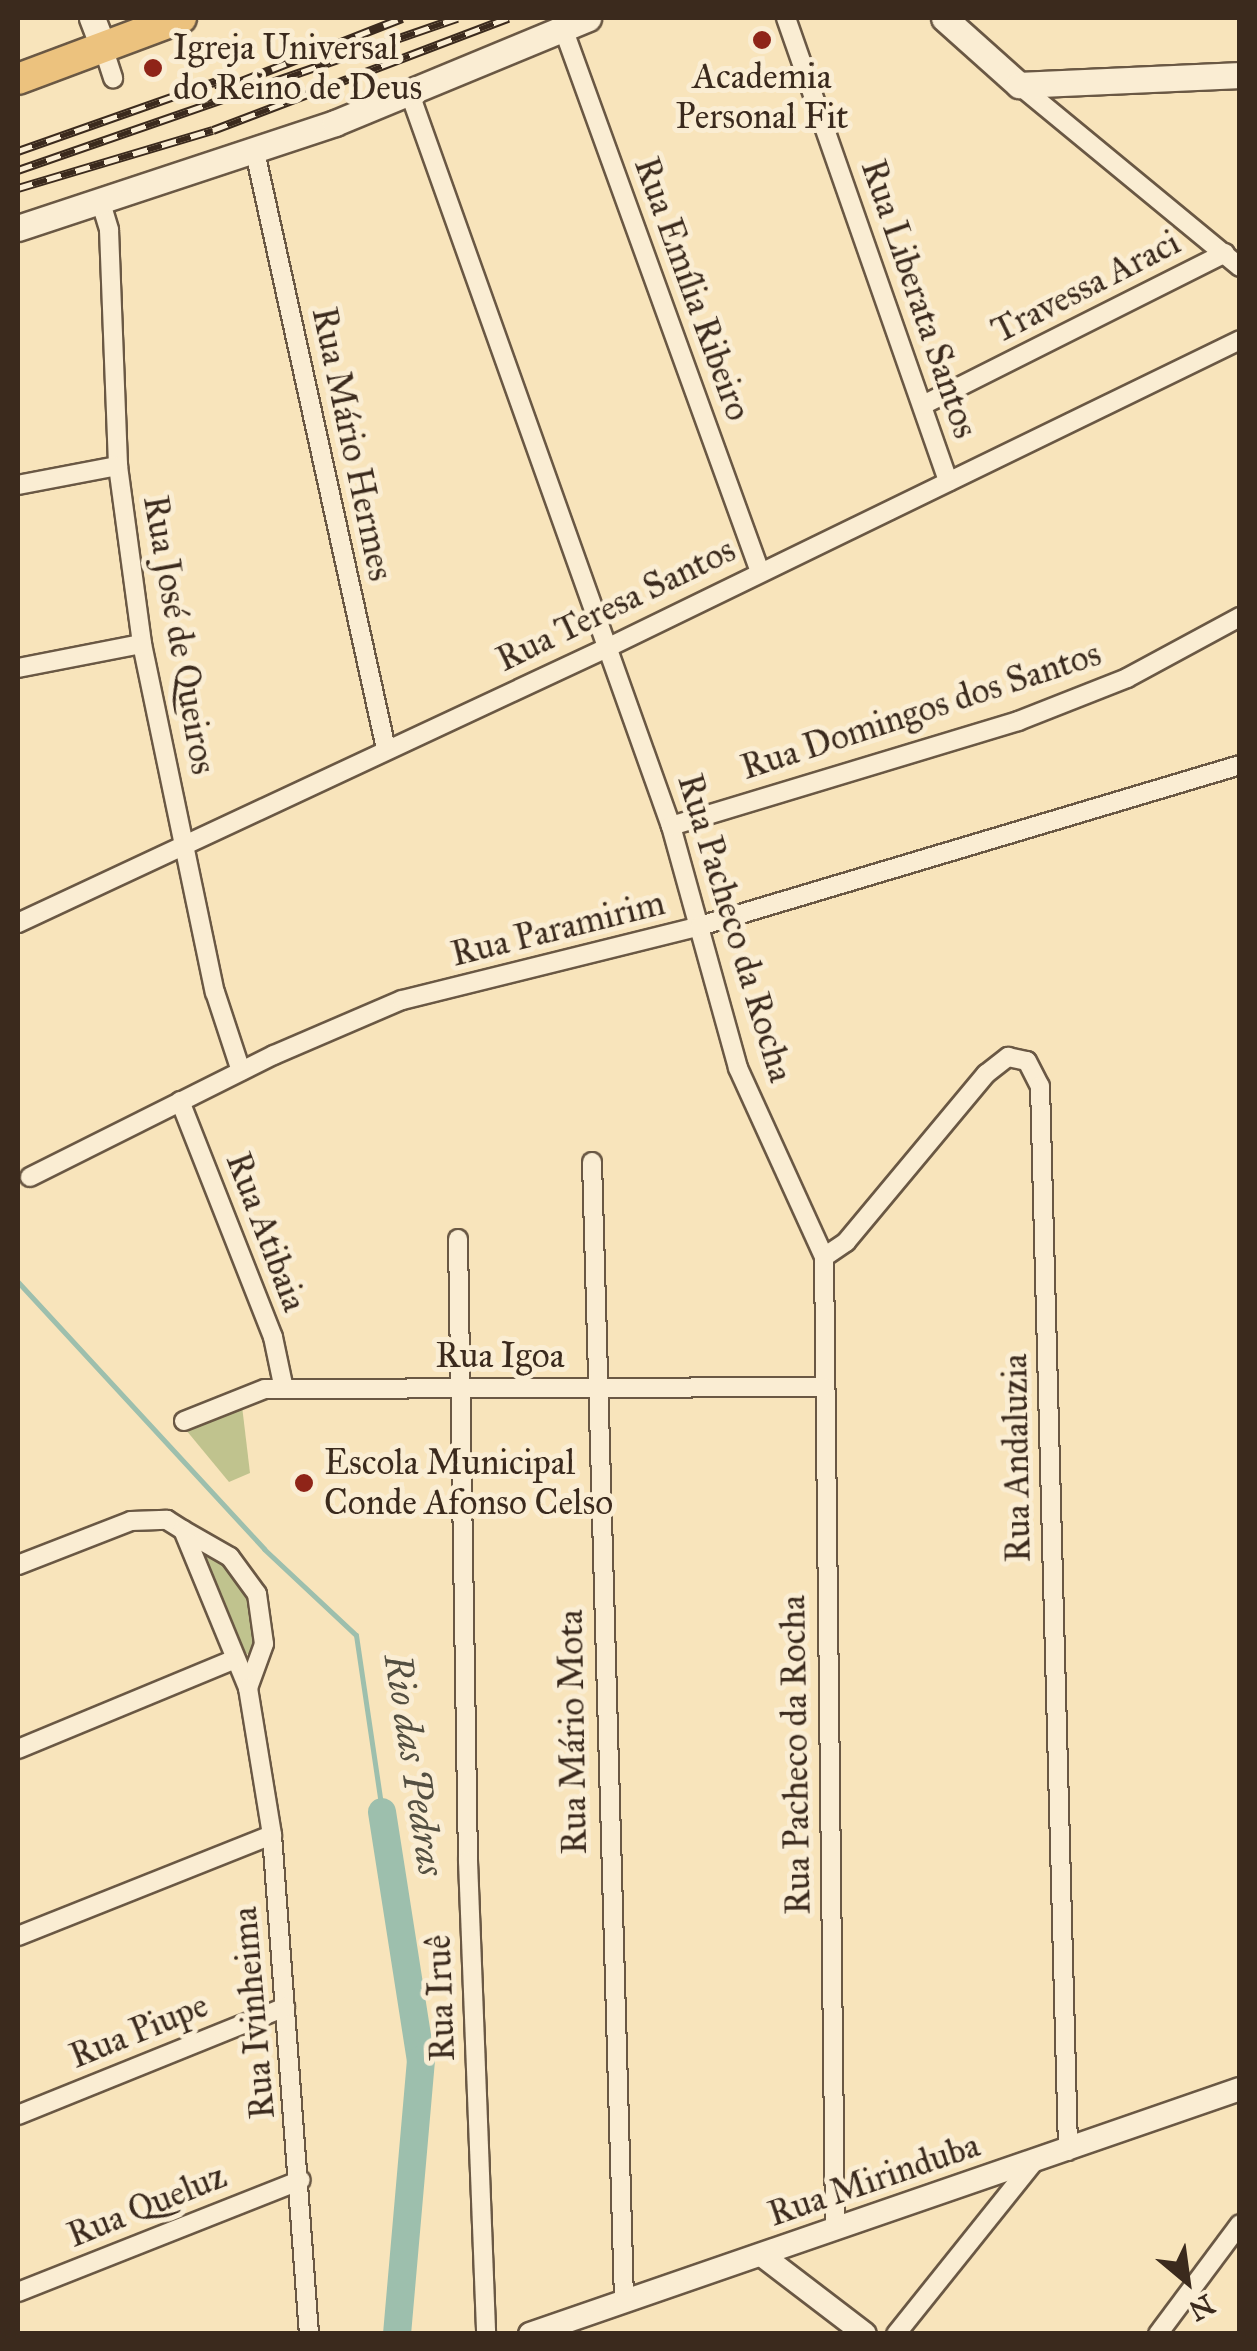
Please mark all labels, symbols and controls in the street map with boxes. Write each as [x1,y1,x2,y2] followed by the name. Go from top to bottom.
[173,27,422,109] place label: Igreja Universal do Reino de Deus
[751,29,773,51] marker: Academia Personal Fit
[675,56,849,138] place label: Academia Personal Fit
[142,57,164,79] marker: Igreja Universal do Reino de Deus
[625,152,759,426] street label: Rua Emília Ribeiro
[852,154,986,444] street label: Rua Liberata Santos
[985,222,1187,352] street label: Travessa Araci
[303,303,401,585] street label: Rua Mário Hermes
[134,492,224,778] street label: Rua José de Queiros
[490,529,742,681] street label: Rua Teresa Santos
[736,633,1106,789] street label: Rua Domingos dos Santos
[668,769,802,1087] street label: Rua Pacheco da Rocha
[447,882,669,976] street label: Rua Paramirim
[217,1147,315,1317] street label: Rua Atibaia
[436,1335,564,1377] street label: Rua Igoa
[994,1353,1040,1563] street label: Rua Andaluzia
[324,1442,613,1524] place label: Escola Municipal Conde Afonso Celso
[293,1472,315,1494] marker: Escola Municipal Conde Afonso Celso
[772,1595,820,1915] street label: Rua Pacheco da Rocha
[550,1609,596,1855] street label: Rua Mário Mota
[374,1651,454,1879] water label: Rio das Pedras
[224,1905,284,2121] street label: Rua Ivinheima
[418,1934,464,2062] street label: Rua Iruê
[64,1984,214,2078] street label: Rua Piupe
[763,2124,985,2236] street label: Rua Mirinduba
[62,2155,232,2257] street label: Rua Queluz
[1137,2231,1237,2331] north arrow
[1183,2287,1221,2329] text: N

